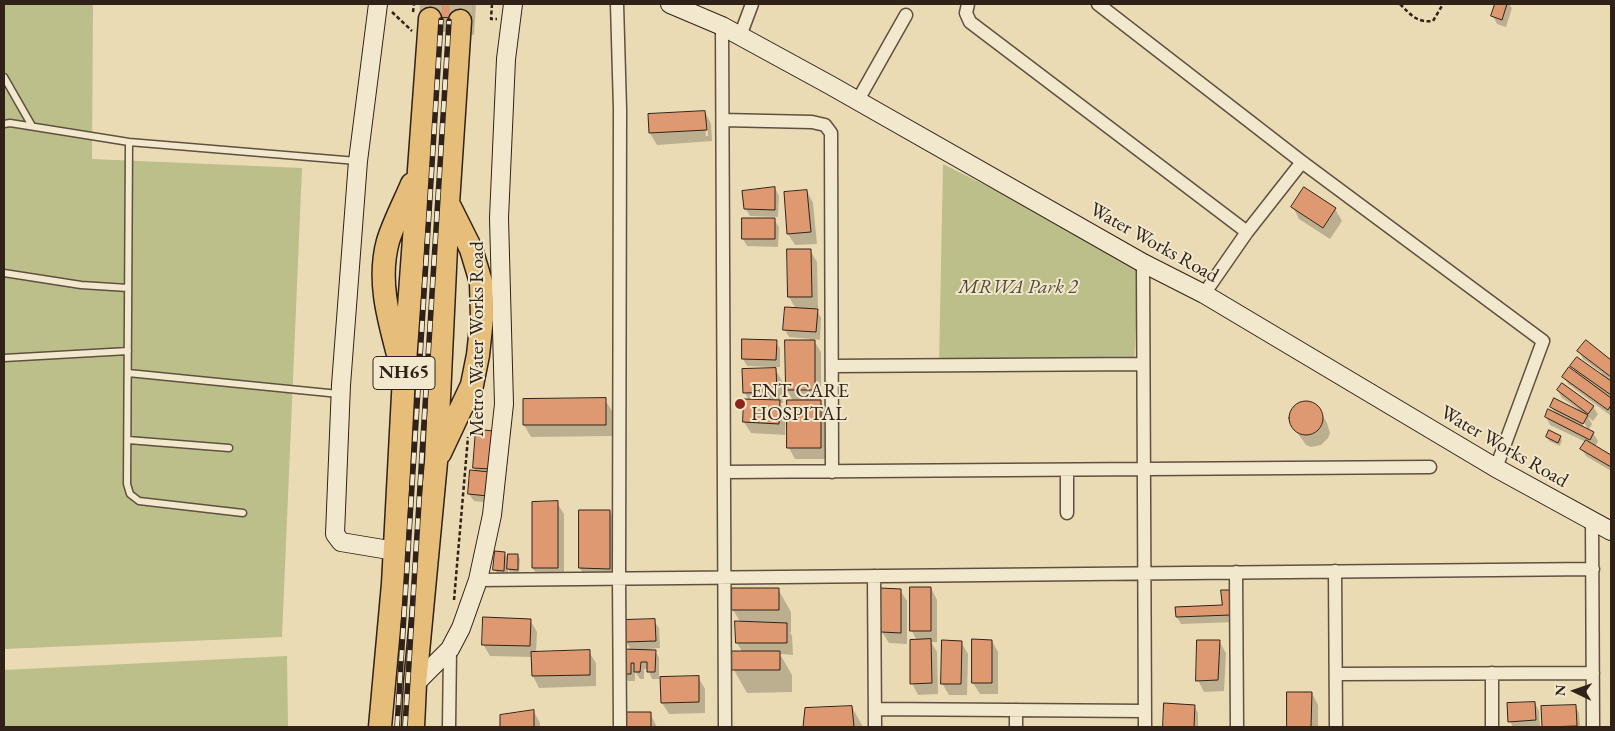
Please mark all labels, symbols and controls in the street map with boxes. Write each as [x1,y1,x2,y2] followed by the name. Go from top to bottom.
[1085,198,1223,288] street label: Water Works Road
[466,241,490,437] street label: Metro Water Works Road
[958,276,1078,300] park label: MRWA Park 2
[373,356,435,389] road number: NH65
[751,380,849,427] place label: ENT CARE HOSPITAL
[733,397,747,411] marker: ENT CARE HOSPITAL
[1436,401,1572,493] street label: Water Works Road
[1550,666,1600,716] north arrow
[1551,684,1569,696] text: N

